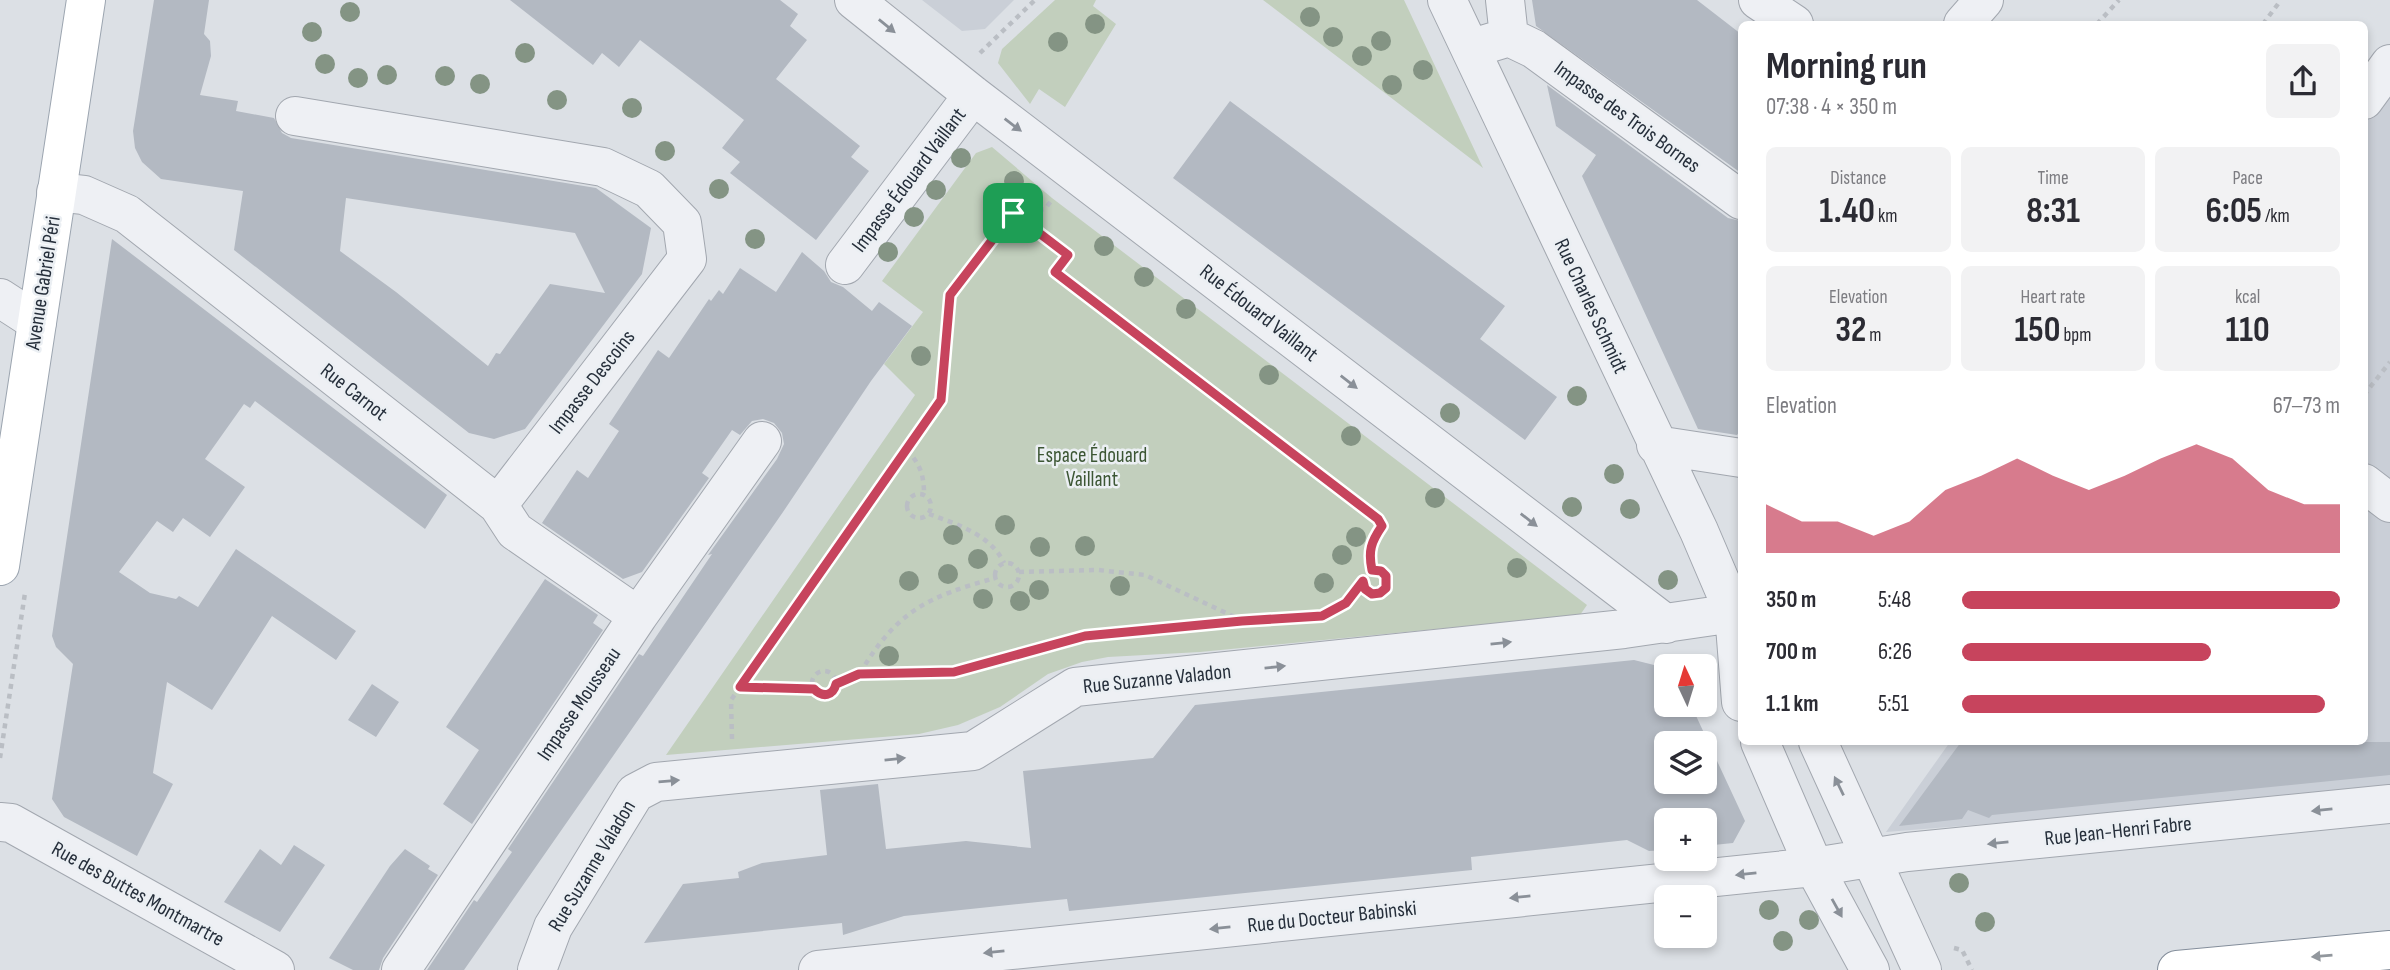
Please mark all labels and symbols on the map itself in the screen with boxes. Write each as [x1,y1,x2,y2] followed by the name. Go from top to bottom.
[878,19,896,33] one-way arrow
[1549,56,1705,178] street label: Impasse des Trois Bornes
[847,103,971,257] street label: Impasse Édouard Vaillant
[1003,117,1021,132] one-way arrow
[983,183,1043,243] pin
[20,215,66,352] street label: Avenue Gabriel Péri
[1549,235,1633,377] street label: Rue Charles Schmidt
[1195,259,1323,367] street label: Rue Édouard Vaillant
[544,325,640,439] street label: Impasse Descoins
[315,358,393,426] street label: Rue Carnot
[1340,374,1358,388] one-way arrow
[1037,443,1147,492] park label: Espace Édouard Vaillant
[1520,513,1538,528] one-way arrow
[1490,637,1512,648] one-way arrow
[532,643,626,765] street label: Impasse Mousseau
[1654,654,1717,718] north arrow
[1082,659,1232,699] street label: Rue Suzanne Valadon
[1264,662,1286,673] one-way arrow
[885,753,907,764] one-way arrow
[658,775,680,786] one-way arrow
[1833,776,1845,796] one-way arrow
[543,796,641,936] street label: Rue Suzanne Valadon
[2311,805,2333,816] one-way arrow
[2043,811,2193,851] street label: Rue Jean-Henri Fabre
[47,836,229,952] street label: Rue des Buttes Montmartre
[1987,838,2009,849] one-way arrow
[1735,869,1757,880] one-way arrow
[1509,892,1531,903] one-way arrow
[1246,896,1418,938] street label: Rue du Docteur Babinski
[1831,899,1843,918] one-way arrow
[1209,923,1231,934] one-way arrow
[983,946,1005,957] one-way arrow
[2311,951,2333,962] one-way arrow

